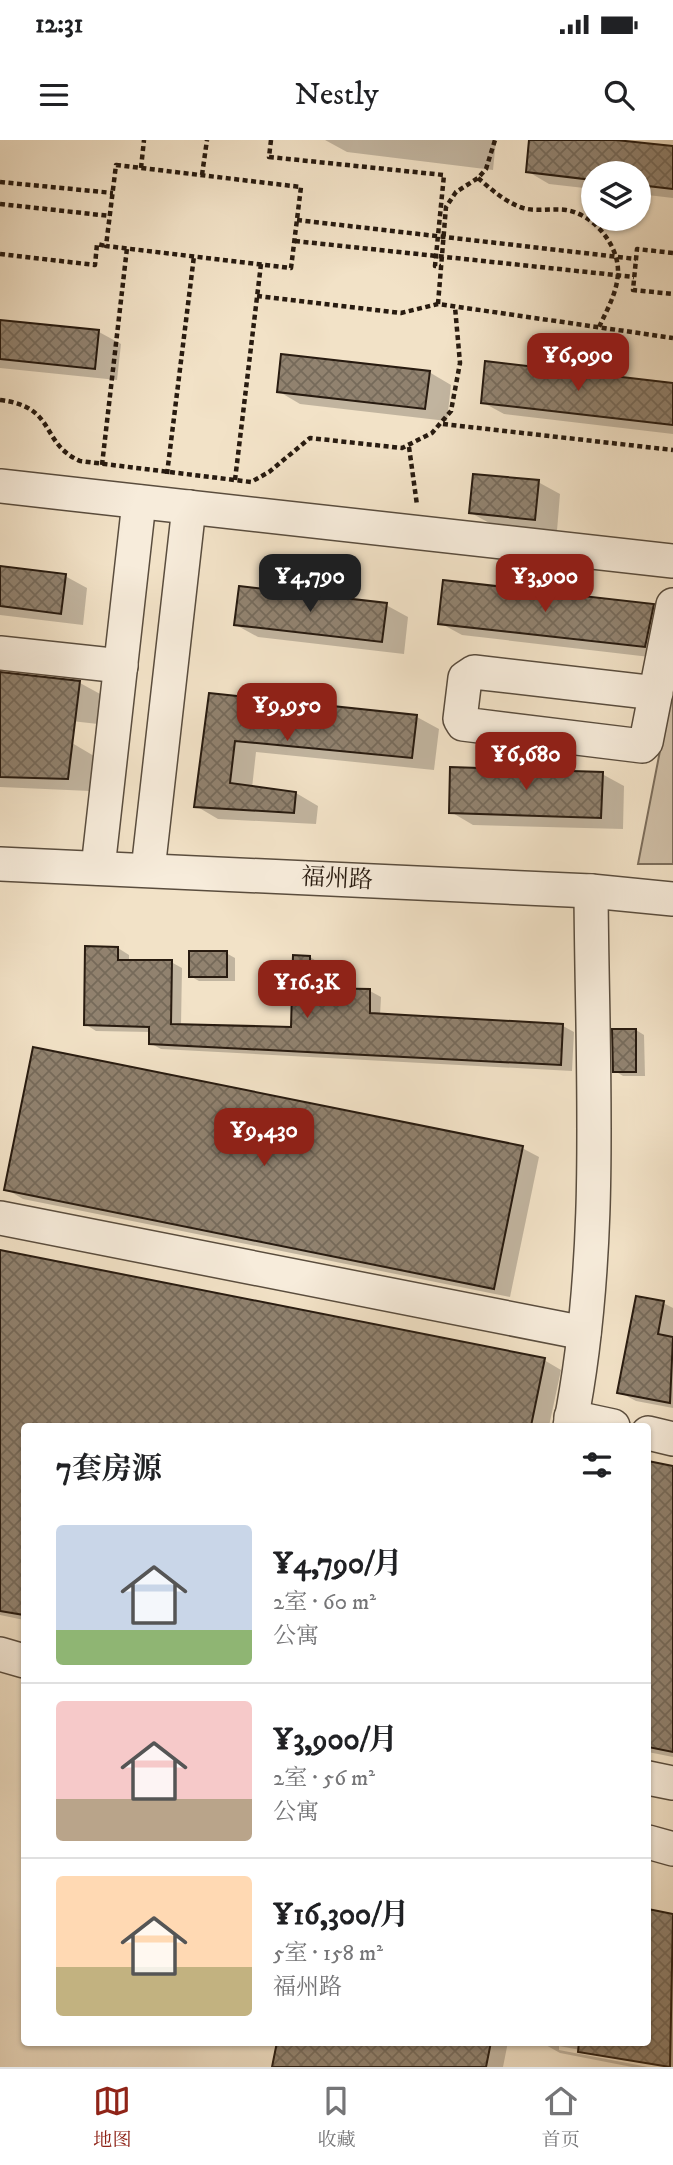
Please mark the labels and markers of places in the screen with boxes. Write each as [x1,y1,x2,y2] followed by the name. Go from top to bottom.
[521,334,635,393] pin: ¥6,090
[253,554,367,614] pin: ¥4,790
[488,554,602,614] pin: ¥3,900
[230,684,344,743] pin: ¥9,950
[469,732,583,792] pin: ¥6,680
[250,960,364,1020] pin: ¥16.3K
[207,1108,321,1168] pin: ¥9,430

